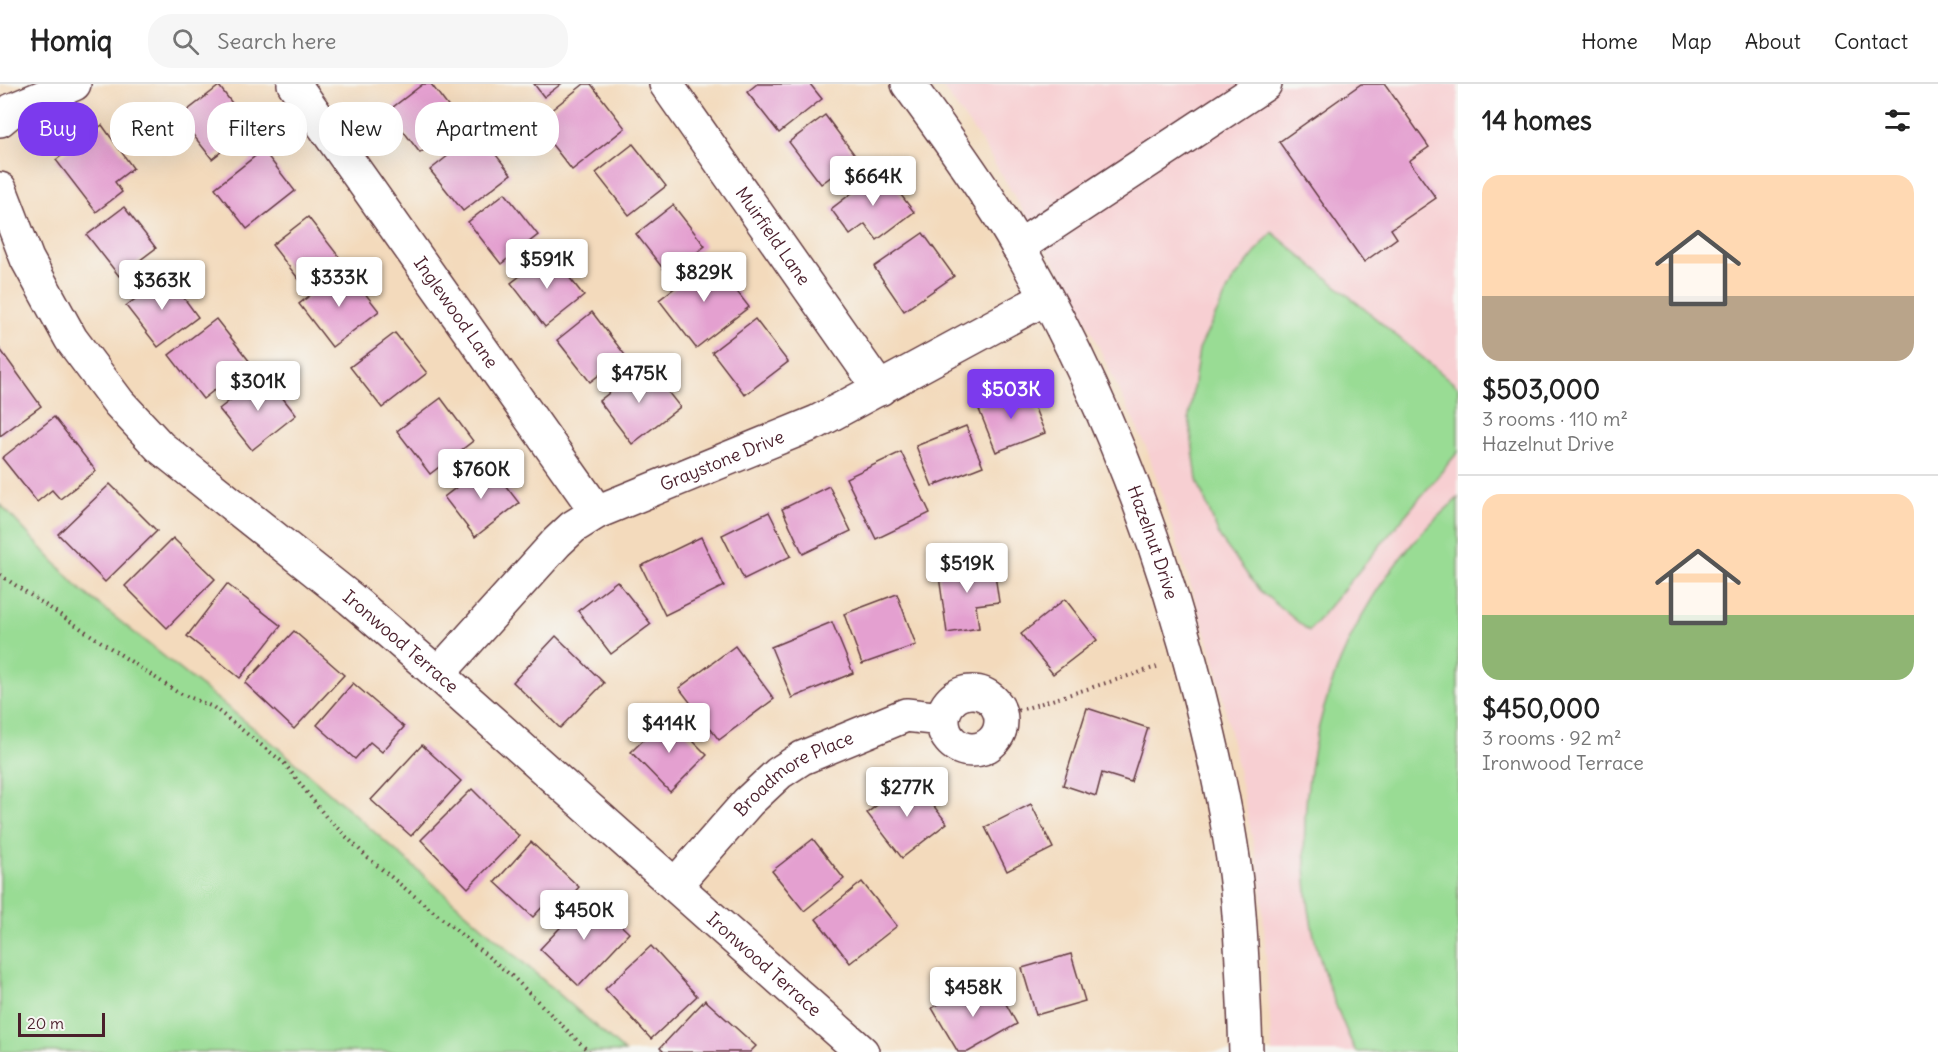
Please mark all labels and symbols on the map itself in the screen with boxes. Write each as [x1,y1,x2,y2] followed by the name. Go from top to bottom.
[831,156,915,207] pin: $664K
[731,182,816,290] street label: Muirfield Lane
[505,239,589,290] pin: $591K
[409,252,504,372] street label: Inglewood Lane
[662,252,746,303] pin: $829K
[297,257,381,308] pin: $333K
[120,260,204,311] pin: $363K
[597,353,681,404] pin: $475K
[216,361,300,412] pin: $301K
[969,369,1053,420] pin: $503K
[656,425,787,496] street label: Graystone Drive
[439,449,523,500] pin: $760K
[1123,482,1183,602] street label: Hazelnut Drive
[925,543,1009,594] pin: $519K
[338,585,463,698] street label: Ironwood Terrace
[627,703,711,754] pin: $414K
[729,726,857,821] street label: Broadmore Place
[865,767,949,818] pin: $277K
[542,890,626,941] pin: $450K
[702,907,826,1021] street label: Ironwood Terrace
[931,967,1015,1018] pin: $458K
[18,1010,105,1038] scale bar

